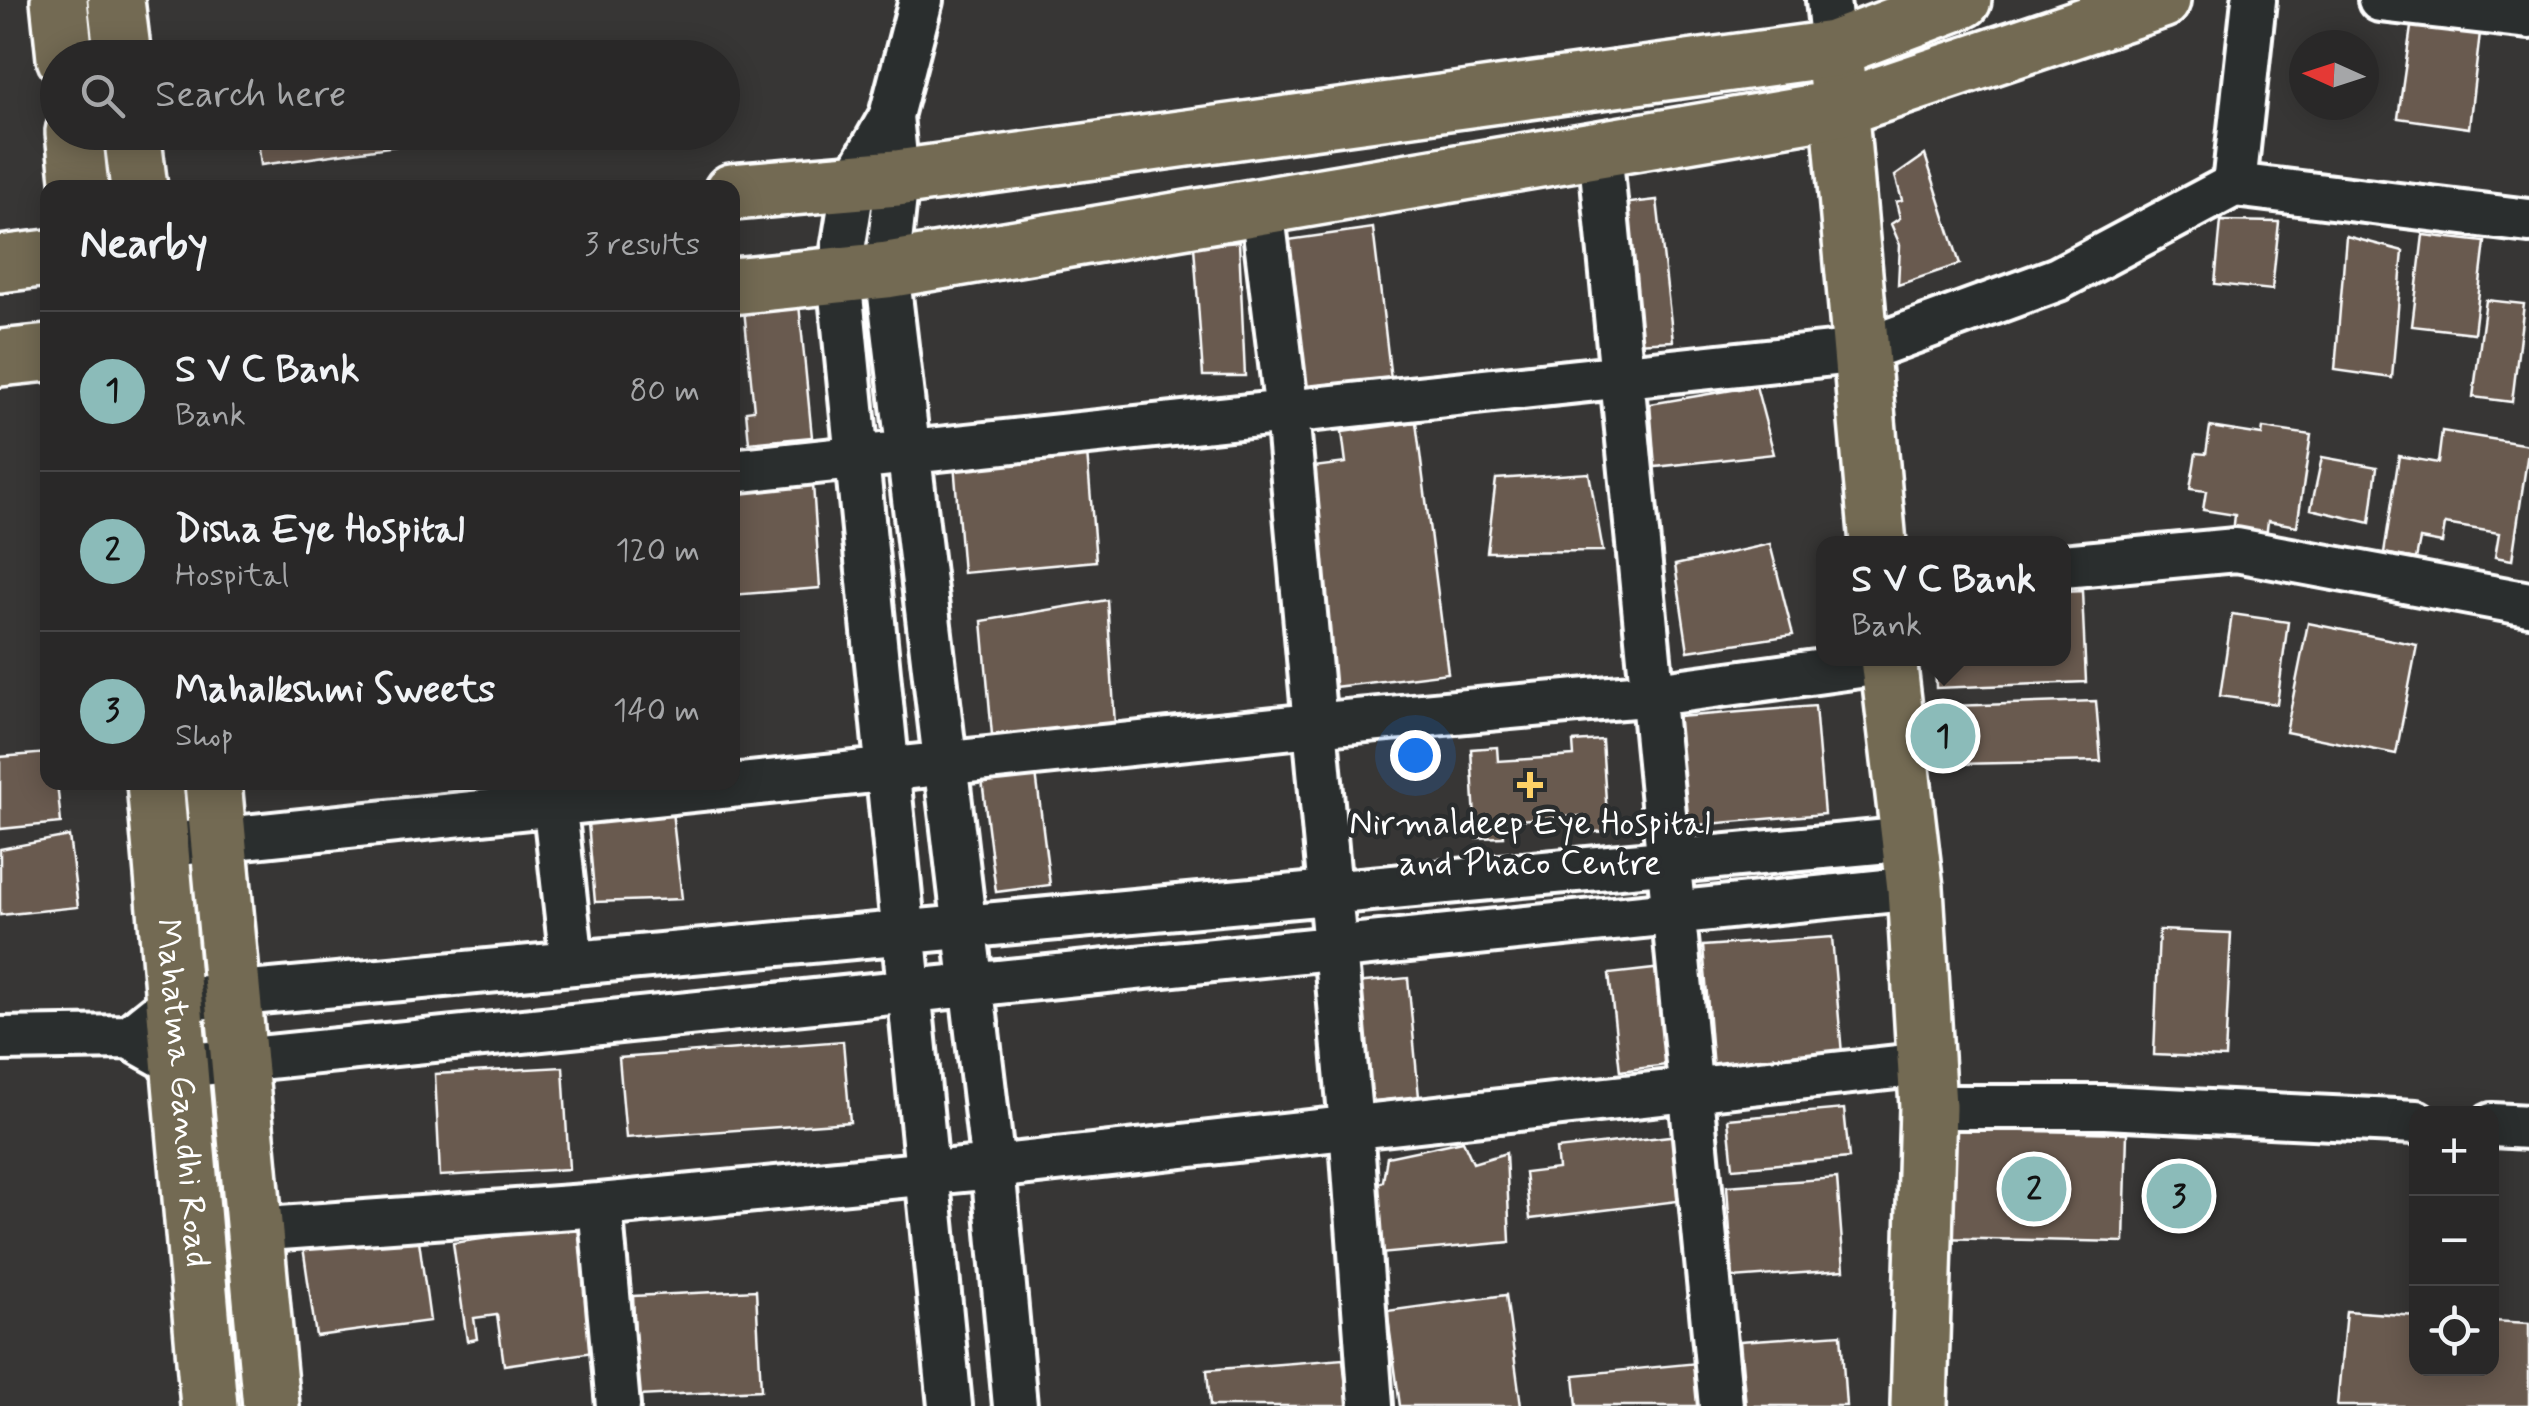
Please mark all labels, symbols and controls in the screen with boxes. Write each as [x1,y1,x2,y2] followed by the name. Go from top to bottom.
[2289,30,2379,120] north arrow
[40,40,740,150] search box
[75,68,130,123] icon: search
[155,71,346,120] text: Search here
[80,218,208,273] text: Nearby
[584,224,700,266] text: 3 results
[175,346,359,395] text: S V C Bank
[105,370,120,412] text: 1
[630,370,700,412] text: 80 m
[175,395,246,437] text: Bank
[175,506,465,555] text: Disha Eye Hospital
[105,530,120,572] text: 2
[615,530,700,572] text: 120 m
[1816,536,2071,666] popup
[175,555,289,597] text: Hospital
[1851,556,2036,605] text: S V C Bank
[1851,605,1922,647] text: Bank
[175,666,495,715] text: Mahalkshmi Sweets
[105,690,120,732] text: 3
[613,690,700,732] text: 140 m
[1910,698,1976,774] pin: 1
[175,715,234,757] text: Shop
[1390,730,1441,781] your location
[1517,772,1543,798] marker: Nirmaldeep Eye Hospital and Phaco Centre
[1349,801,1711,887] place label: Nirmaldeep Eye Hospital and Phaco Centre
[144,917,220,1269] street label: Mahatma Gandhi Road
[2409,1106,2499,1376] map controls
[2409,1106,2499,1196] button: +
[2002,1152,2066,1226] pin: 2
[2146,1158,2212,1234] pin: 3
[2409,1196,2499,1286] button: −
[2409,1286,2499,1376] button: locate

